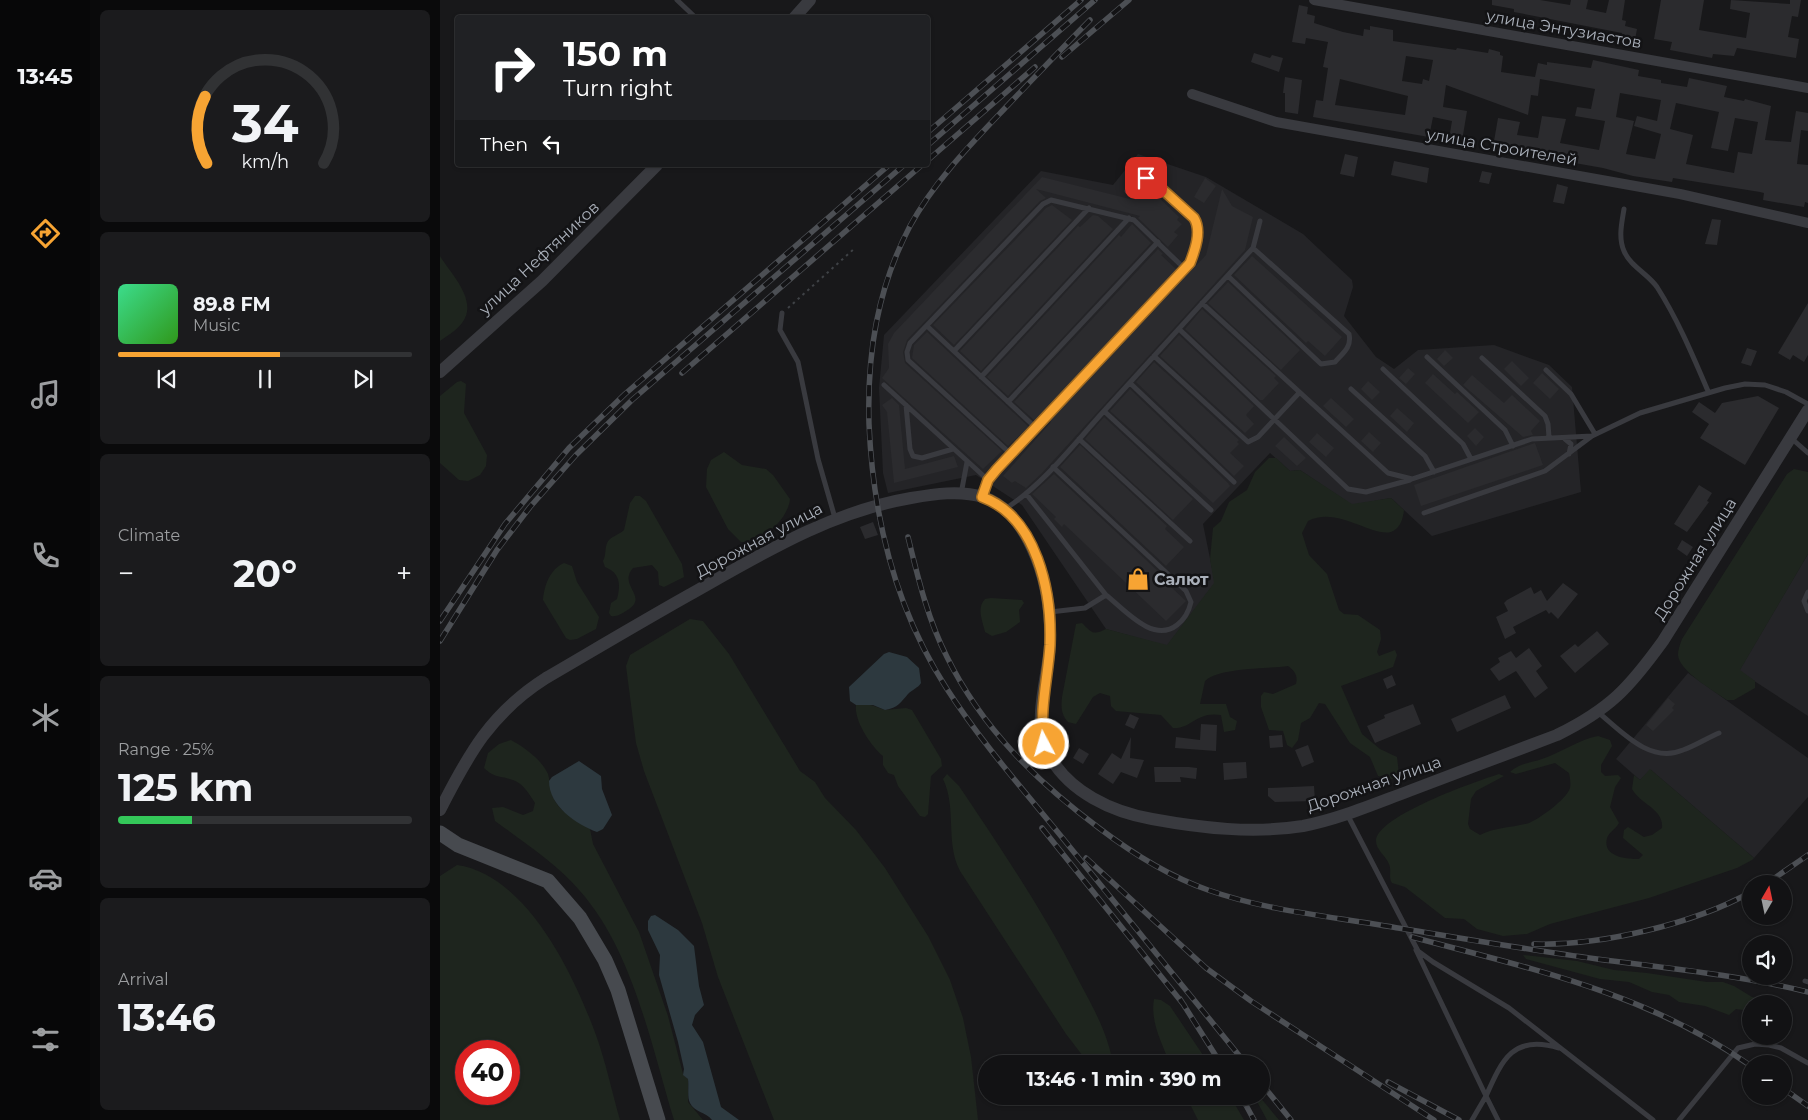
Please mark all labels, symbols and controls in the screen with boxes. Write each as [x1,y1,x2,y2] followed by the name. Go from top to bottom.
[1484,6,1643,52] street label: улица Энтузиастов
[563,32,668,75] text: 150 m
[480,35,545,100] icon: right
[17,63,73,90] text: 13:45
[563,75,673,102] text: Turn right
[231,92,298,155] text: 34
[1424,124,1579,170] street label: улица Строителей
[538,130,566,158] icon: left
[480,133,528,156] text: Then
[241,151,289,172] text: km/h
[1125,157,1167,199] pin
[1132,164,1160,192] icon: arrive
[474,197,603,319] street label: улица Нефтяников
[28,216,63,251] icon: directions
[193,293,271,316] text: 89.8 FM
[193,316,240,335] text: Music
[153,365,181,393] icon: previous
[251,365,279,393] icon: pause
[349,365,377,393] icon: next
[28,377,63,412] icon: music
[1650,494,1740,624] street label: Дорожная улица
[692,499,826,581] street label: Дорожная улица
[118,526,180,545] text: Climate
[28,538,63,573] icon: phone
[233,550,297,597] text: 20°
[118,556,134,590] text: −
[396,556,412,590] text: +
[1125,566,1151,592] shop icon: Салют
[1154,570,1209,589] place label: Салют
[28,700,63,735] icon: climate
[1017,717,1069,769] position arrow
[118,740,214,759] text: Range · 25%
[1304,752,1444,816] street label: Дорожная улица
[118,764,253,811] text: 125 km
[28,861,63,896] icon: car
[1742,875,1792,925] north arrow
[1742,875,1792,1105] map controls
[1742,935,1792,985] button: sound
[118,970,168,989] text: Arrival
[118,994,216,1041] text: 13:46
[1742,995,1792,1045] button: +
[28,1022,63,1057] icon: filters
[455,1040,520,1105] speed limit sign: 40
[1742,1055,1792,1105] button: −
[1026,1068,1222,1091] text: 13:46 · 1 min · 390 m

